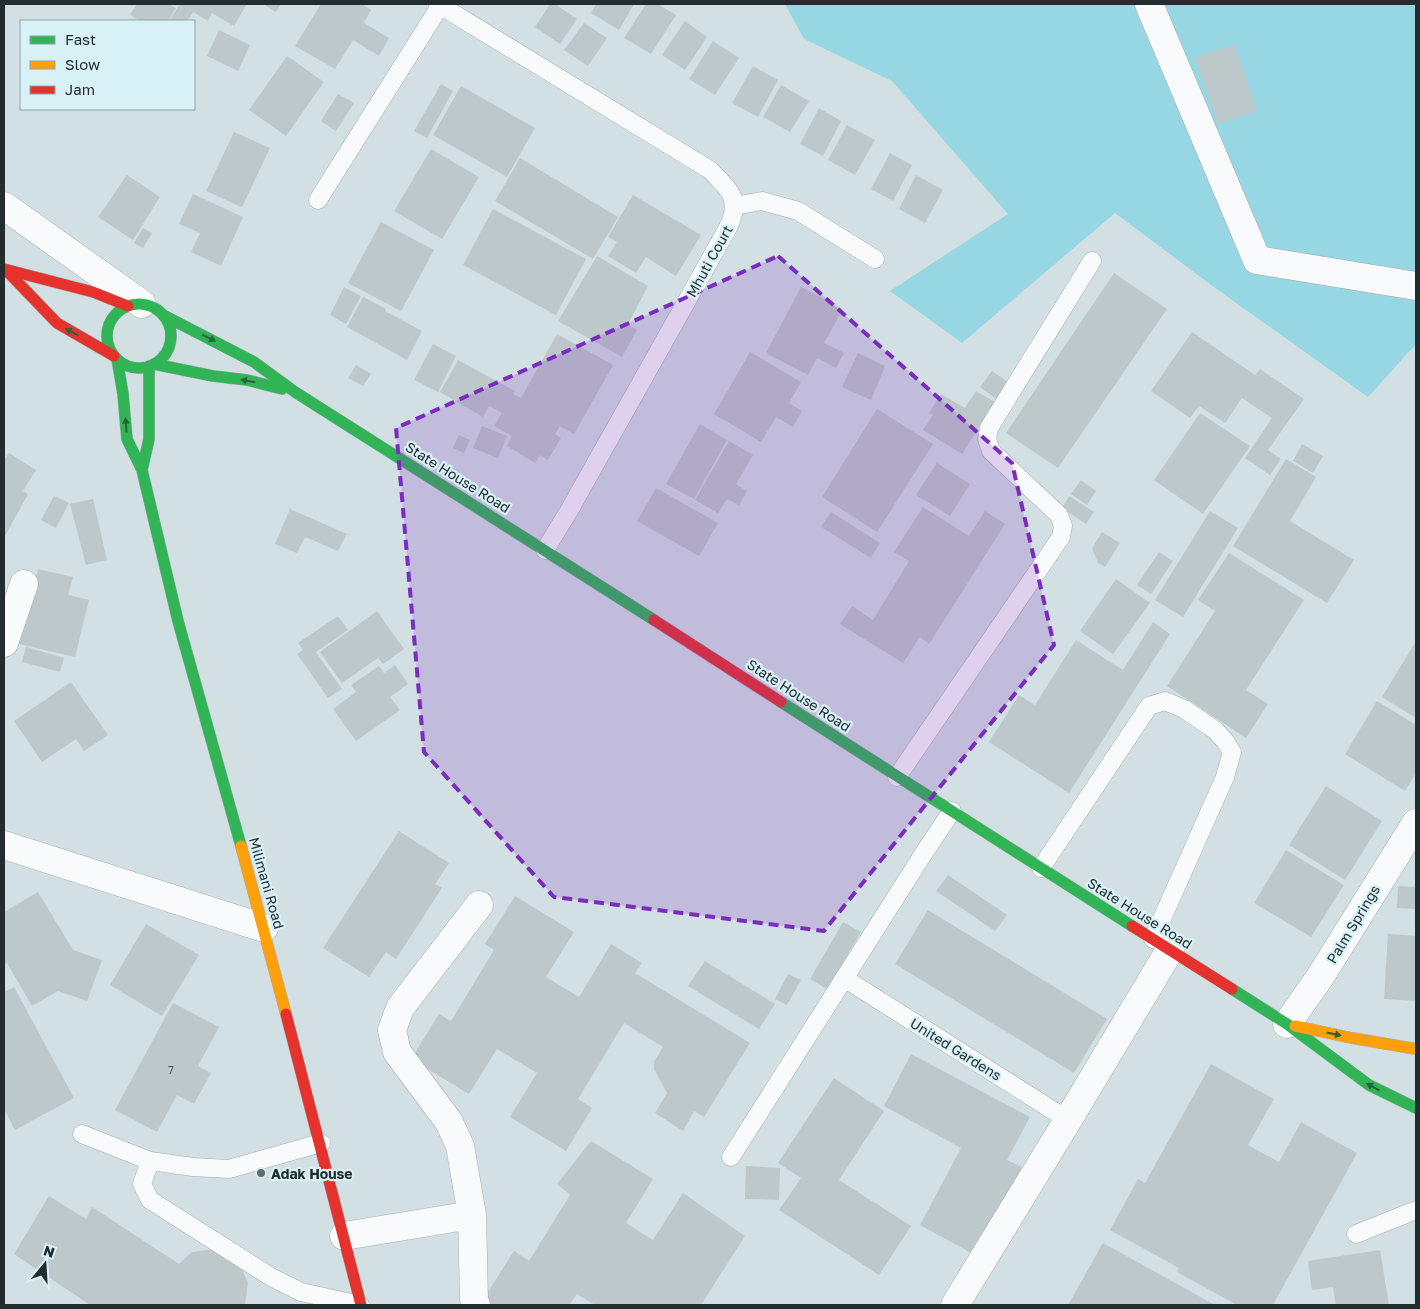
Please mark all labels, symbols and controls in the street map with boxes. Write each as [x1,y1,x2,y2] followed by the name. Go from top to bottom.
[20,20,195,110] legend
[65,30,96,48] text: Fast
[65,55,100,73] text: Slow
[65,80,95,98] text: Jam
[682,222,736,300] street label: Mhuti Court
[65,327,78,336] one-way arrow
[202,334,216,342] one-way arrow
[240,376,256,384] one-way arrow
[121,417,129,433] one-way arrow
[403,438,513,516] street label: State House Road
[744,655,854,735] street label: State House Road
[246,835,288,931] street label: Milimani Road
[1085,874,1195,952] street label: State House Road
[1323,882,1383,966] street label: Palm Springs
[907,1014,1005,1084] street label: United Gardens
[1327,1031,1343,1039] one-way arrow
[168,1063,174,1076] house number: 7
[1366,1082,1379,1091] one-way arrow
[271,1165,353,1182] place label: Adak House
[255,1167,267,1179] marker: Adak House
[20,1239,70,1289] north arrow
[41,1241,57,1261] text: N

